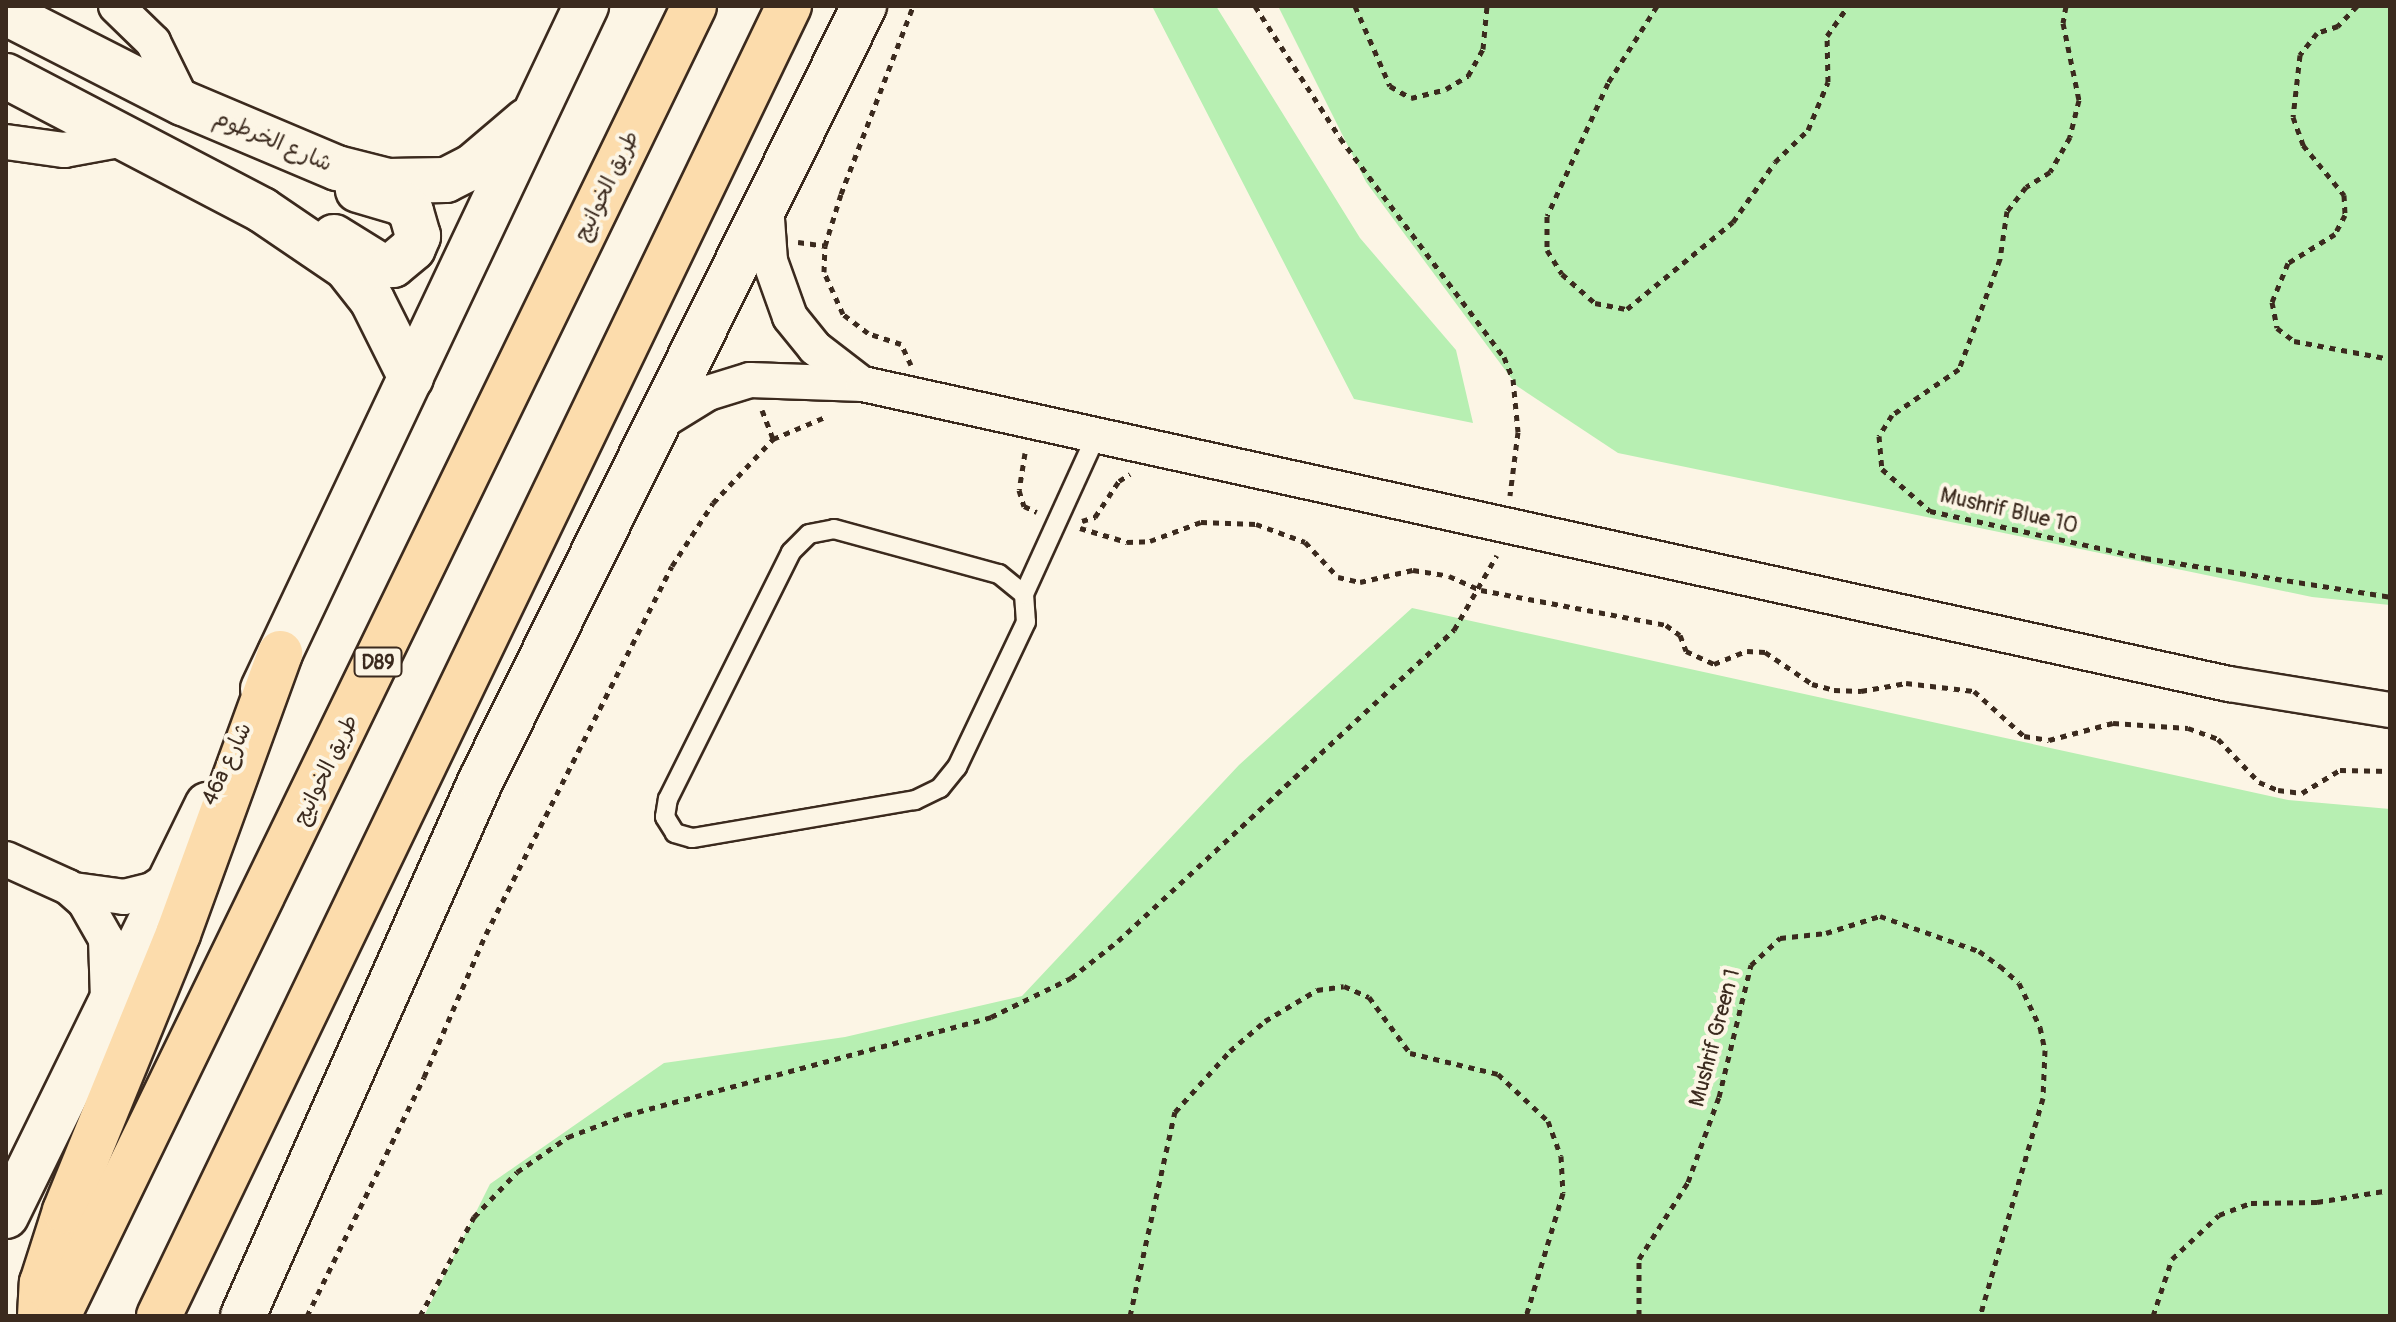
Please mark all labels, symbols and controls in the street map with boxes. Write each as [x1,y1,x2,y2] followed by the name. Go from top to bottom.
[210,104,336,178] street label: شارع الخرطوم
[569,127,645,245] street label: طريق الخوانيج
[1938,482,2080,540] street label: Mushrif Blue 10
[352,646,404,678] road number: D89
[288,711,364,829] street label: طريق الخوانيج
[196,718,258,810] street label: 46a شارع
[1684,966,1746,1110] street label: Mushrif Green 1

